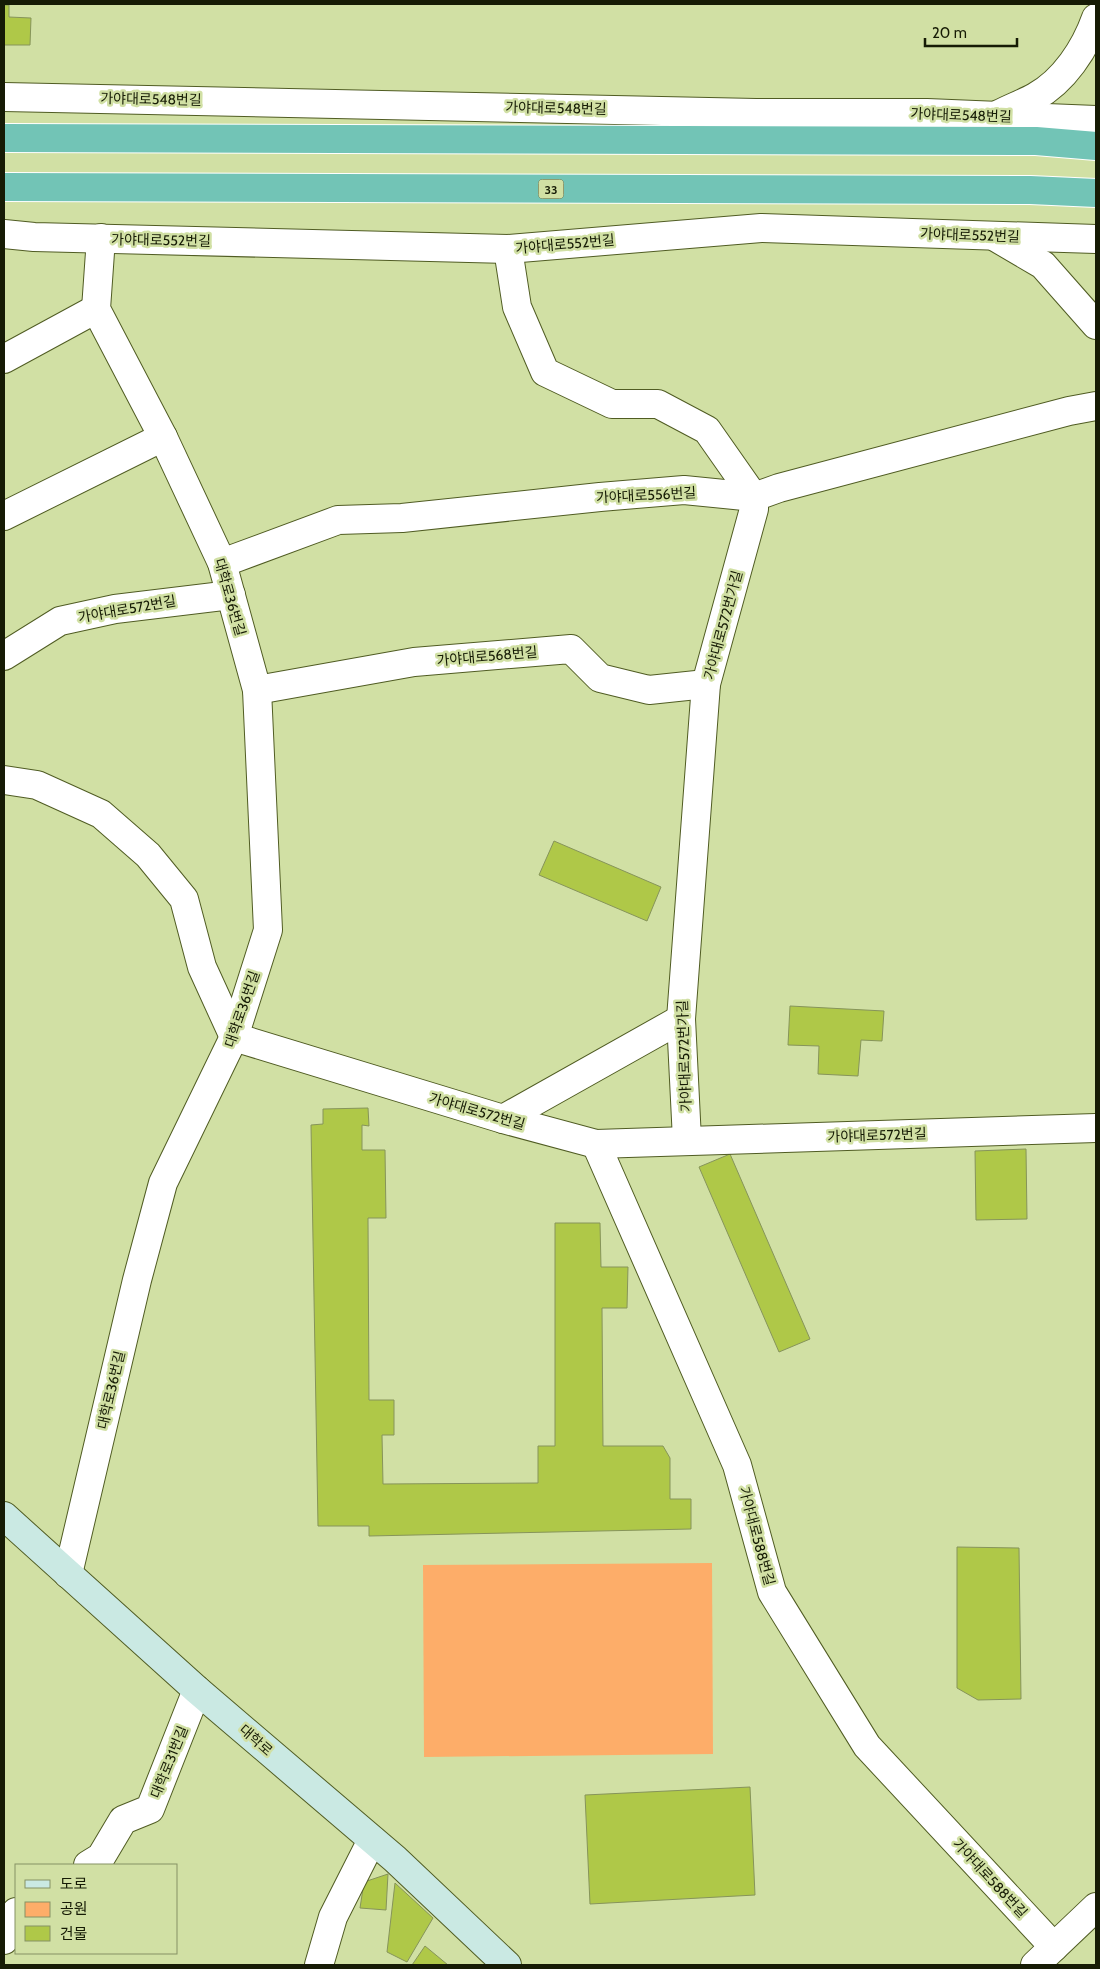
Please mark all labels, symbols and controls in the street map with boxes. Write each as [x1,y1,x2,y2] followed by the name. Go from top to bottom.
[925,15,1018,47] scale bar
[932,24,967,42] text: 20 m
[100,89,202,109] street label: 가야대로548번길
[505,98,607,118] street label: 가야대로548번길
[910,104,1012,126] street label: 가야대로548번길
[538,180,564,198] road number: 33
[920,224,1020,246] street label: 가야대로552번길
[111,230,211,250] street label: 가야대로552번길
[515,231,615,257] street label: 가야대로552번길
[595,483,697,507] street label: 가야대로556번길
[210,556,250,638] street label: 대학로36번길
[700,569,746,681] street label: 가야대로572번가길
[77,592,177,626] street label: 가야대로572번길
[436,643,538,669] street label: 가야대로568번길
[220,968,264,1050] street label: 대학로36번길
[673,1000,695,1112] street label: 가야대로572번가길
[427,1089,527,1133] street label: 가야대로572번길
[827,1124,927,1146] street label: 가야대로572번길
[93,1349,129,1431] street label: 대학로36번길
[735,1484,779,1588] street label: 가야대로588번길
[236,1721,277,1760] street label: 대학로
[146,1723,192,1801] street label: 대학로31번길
[949,1835,1031,1921] street label: 가야대로588번길
[15,1864,178,1954] legend
[60,1875,88,1893] text: 도로
[60,1900,88,1918] text: 공원
[60,1925,88,1943] text: 건물

